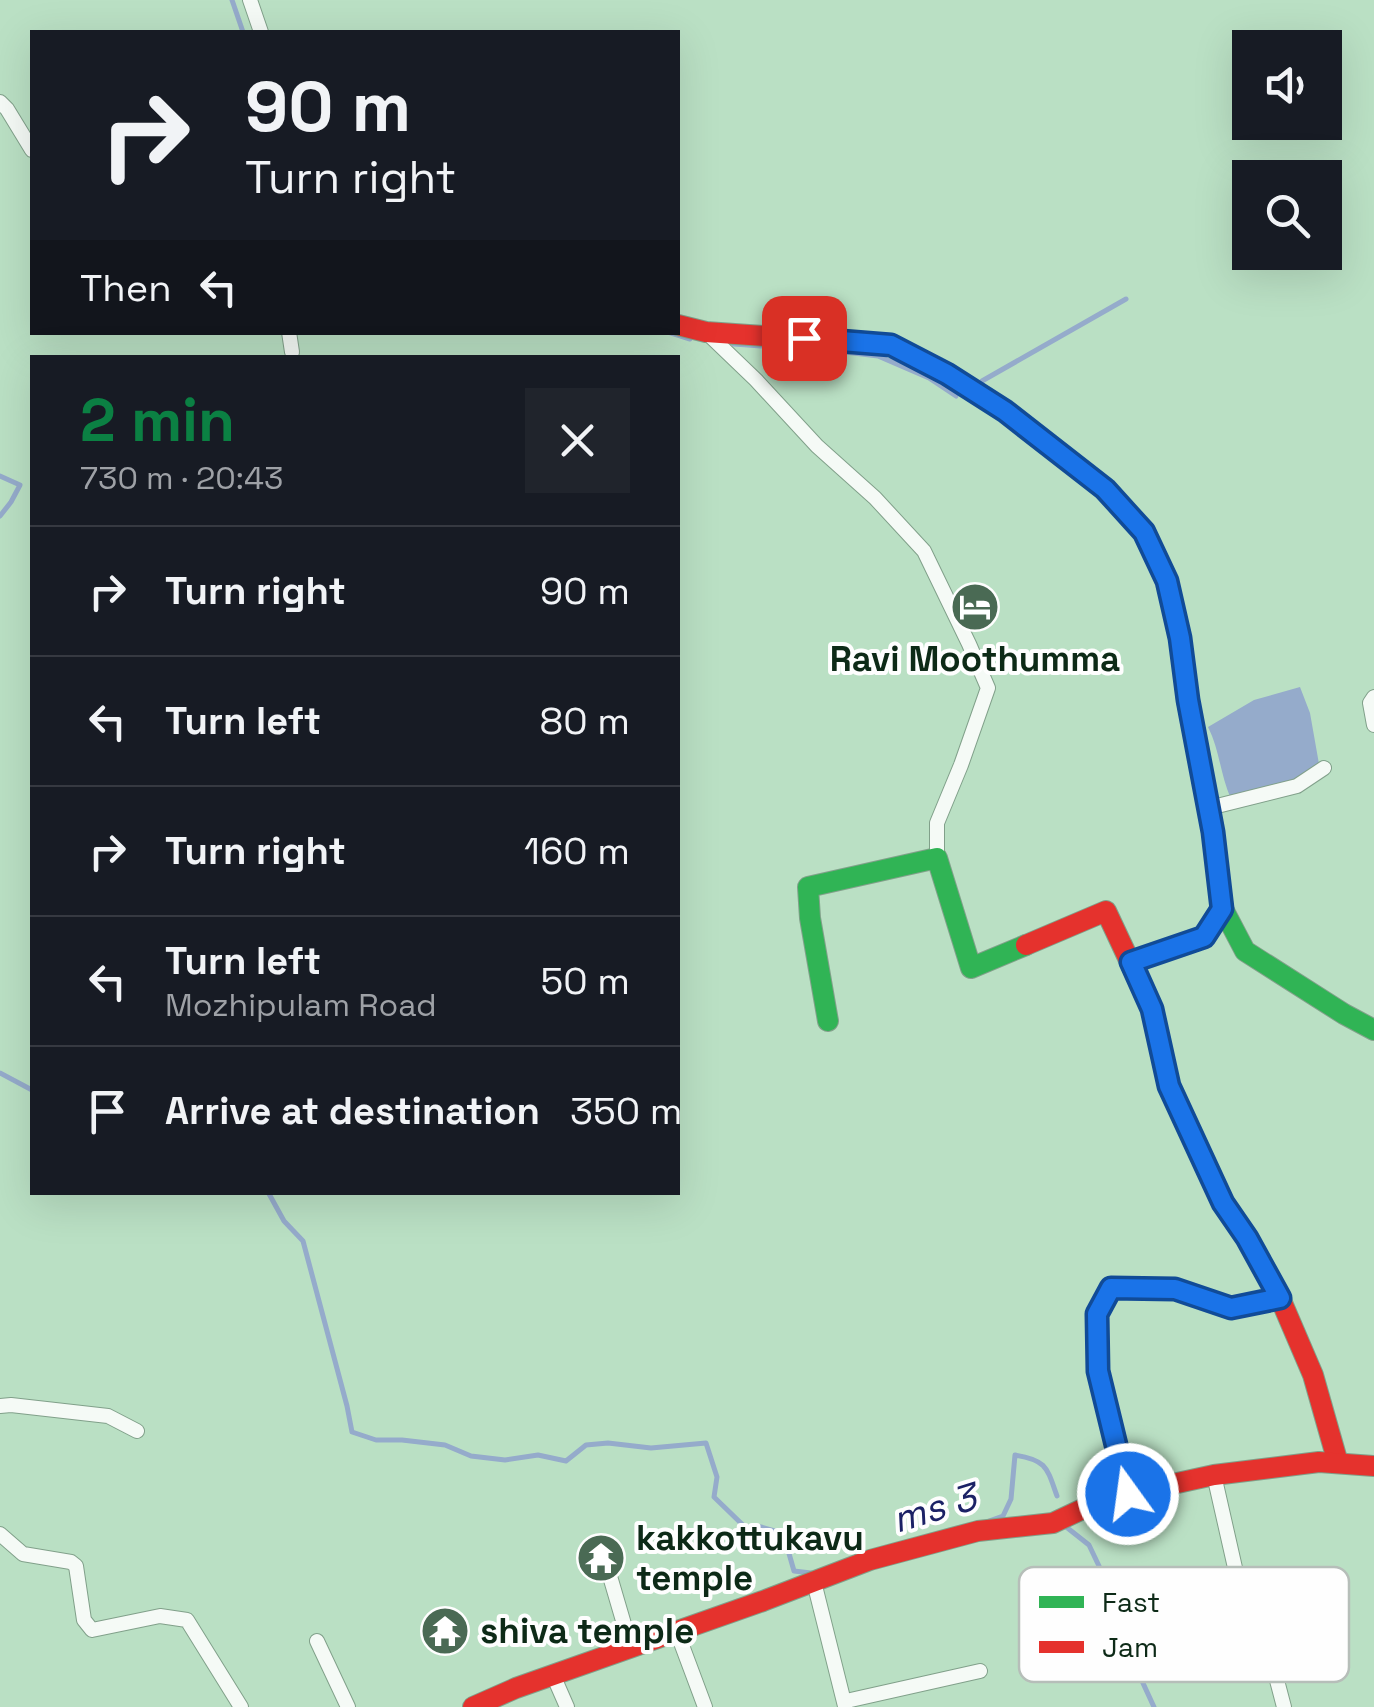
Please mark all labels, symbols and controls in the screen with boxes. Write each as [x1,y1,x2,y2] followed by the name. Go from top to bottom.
[1232,30,1342,270] map controls
[1232,30,1342,140] button: sound
[245,62,411,151] text: 90 m
[80,70,210,200] icon: right
[245,149,456,206] text: Turn right
[1232,160,1342,270] button: search
[191,260,246,315] icon: left
[80,264,171,312] text: Then
[762,296,847,381] pin
[777,311,832,366] icon: arrive
[80,382,235,459] text: 2 min
[525,388,630,493] button: close
[80,458,283,498] text: 730 m · 20:43
[80,564,135,619] icon: right
[165,567,346,615] text: Turn right
[540,567,630,615] text: 90 m
[949,581,1001,633] hotel icon: Ravi Moothumma
[830,637,1120,681] place label: Ravi Moothumma
[80,694,135,749] icon: left
[165,697,321,745] text: Turn left
[540,697,630,745] text: 80 m
[80,824,135,879] icon: right
[165,827,346,875] text: Turn right
[524,827,630,875] text: 160 m
[165,937,321,985] text: Turn left
[80,954,135,1009] icon: left
[540,957,630,1005] text: 50 m
[165,985,437,1025] text: Mozhipulam Road
[80,1084,135,1139] icon: arrive
[165,1087,540,1135] text: Arrive at destination
[570,1087,683,1135] text: 350 m
[1076,1442,1180,1546] position arrow
[886,1471,987,1543] water label: ms 3
[636,1516,864,1600] place label: kakkottukavu temple
[575,1532,627,1584] temple icon: kakkottukavu temple
[1019,1567,1349,1682] legend
[1102,1584,1160,1620] text: Fast
[419,1605,471,1657] temple icon: shiva temple
[480,1609,694,1653] place label: shiva temple
[1102,1629,1158,1665] text: Jam

